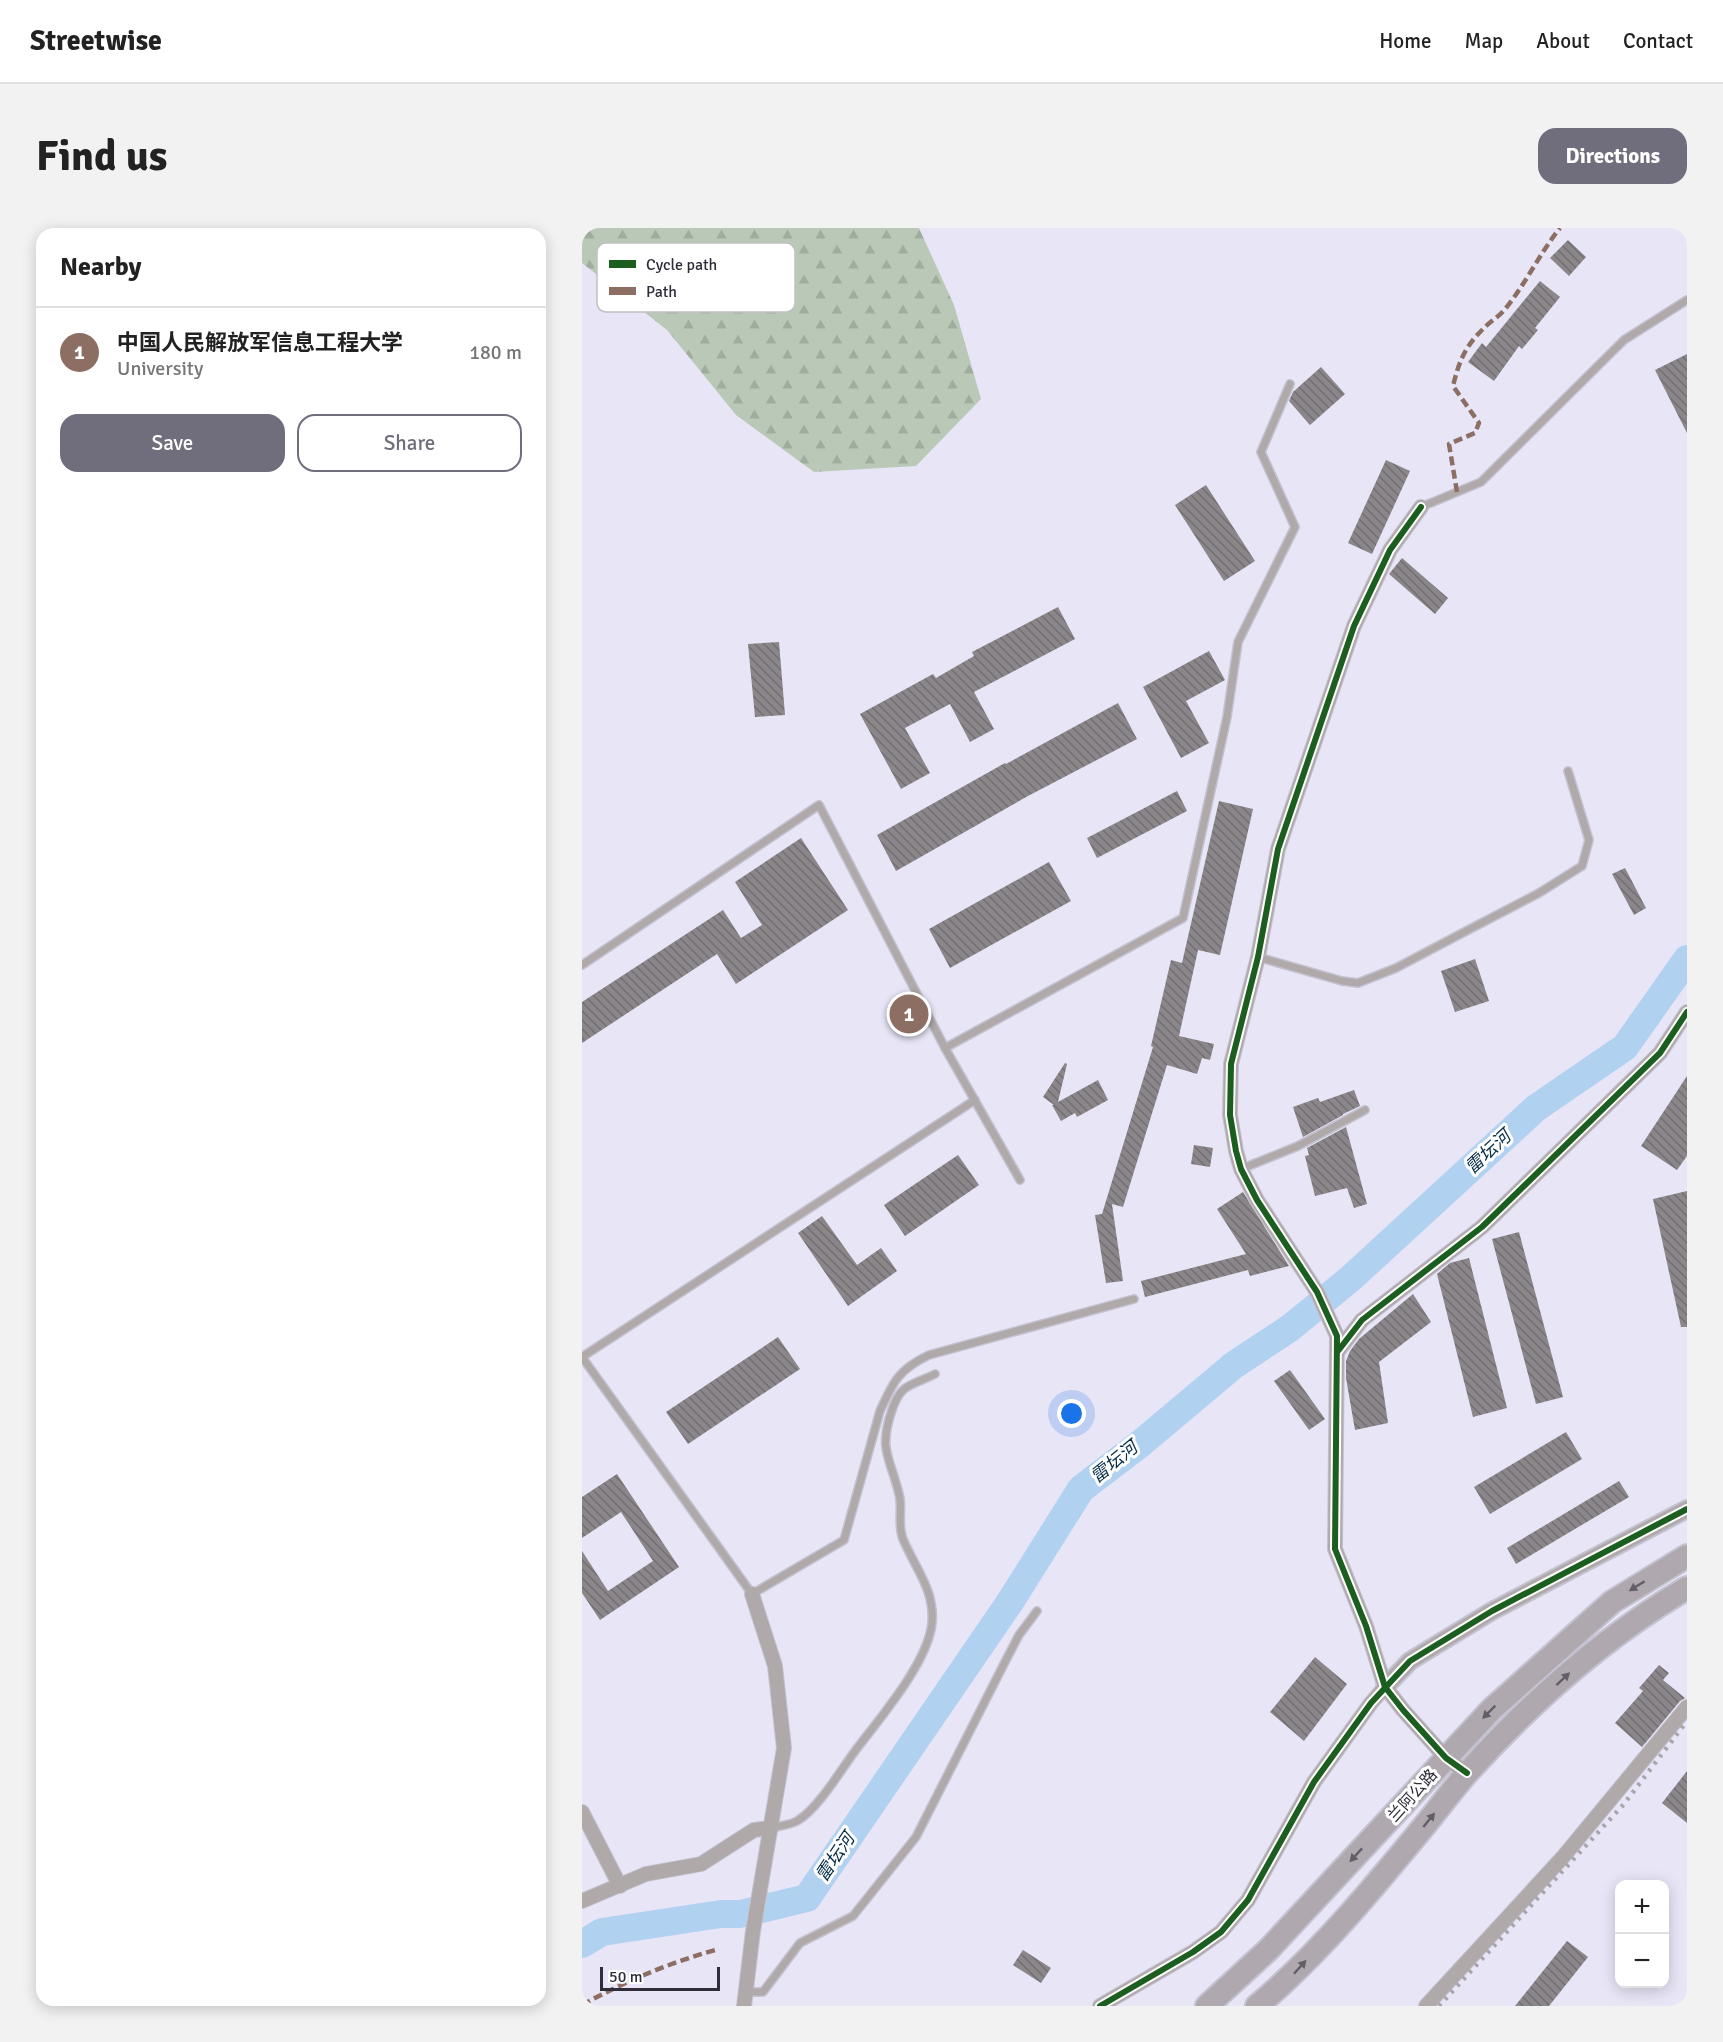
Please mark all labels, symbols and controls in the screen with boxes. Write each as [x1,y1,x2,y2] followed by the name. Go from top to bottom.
[30,24,162,58] text: Streetwise
[1379,28,1432,54] text: Home
[1465,28,1503,54] text: Map
[1536,28,1590,54] text: About
[1623,28,1693,54] text: Contact
[1538,128,1687,184] button: Directions
[36,131,167,182] text: Find us
[597,243,795,312] legend
[60,251,141,283] text: Nearby
[646,255,717,275] text: Cycle path
[646,282,677,302] text: Path
[117,329,403,356] text: 中国人民解放军信息工程大学
[74,340,85,365] text: 1
[469,340,522,365] text: 180 m
[117,356,203,381] text: University
[60,414,285,472] button: Save
[297,414,522,472] button: Share
[890,992,928,1036] pin: 1
[1461,1123,1517,1178] water label: 雷坛河
[1057,1399,1086,1428] your location
[1086,1435,1144,1488] water label: 雷坛河
[1629,1581,1645,1592] one-way arrow
[1555,1672,1570,1686] one-way arrow
[1482,1705,1496,1720] one-way arrow
[1384,1765,1442,1826] street label: 兰阿公路
[1422,1812,1435,1828] one-way arrow
[811,1826,861,1886] water label: 雷坛河
[1349,1848,1363,1863] one-way arrow
[1615,1880,1669,1988] map controls
[1615,1880,1669,1934] button: +
[1615,1934,1669,1988] button: −
[1293,1959,1307,1974] one-way arrow
[600,1964,720,1992] scale bar
[609,1967,643,1987] text: 50 m

